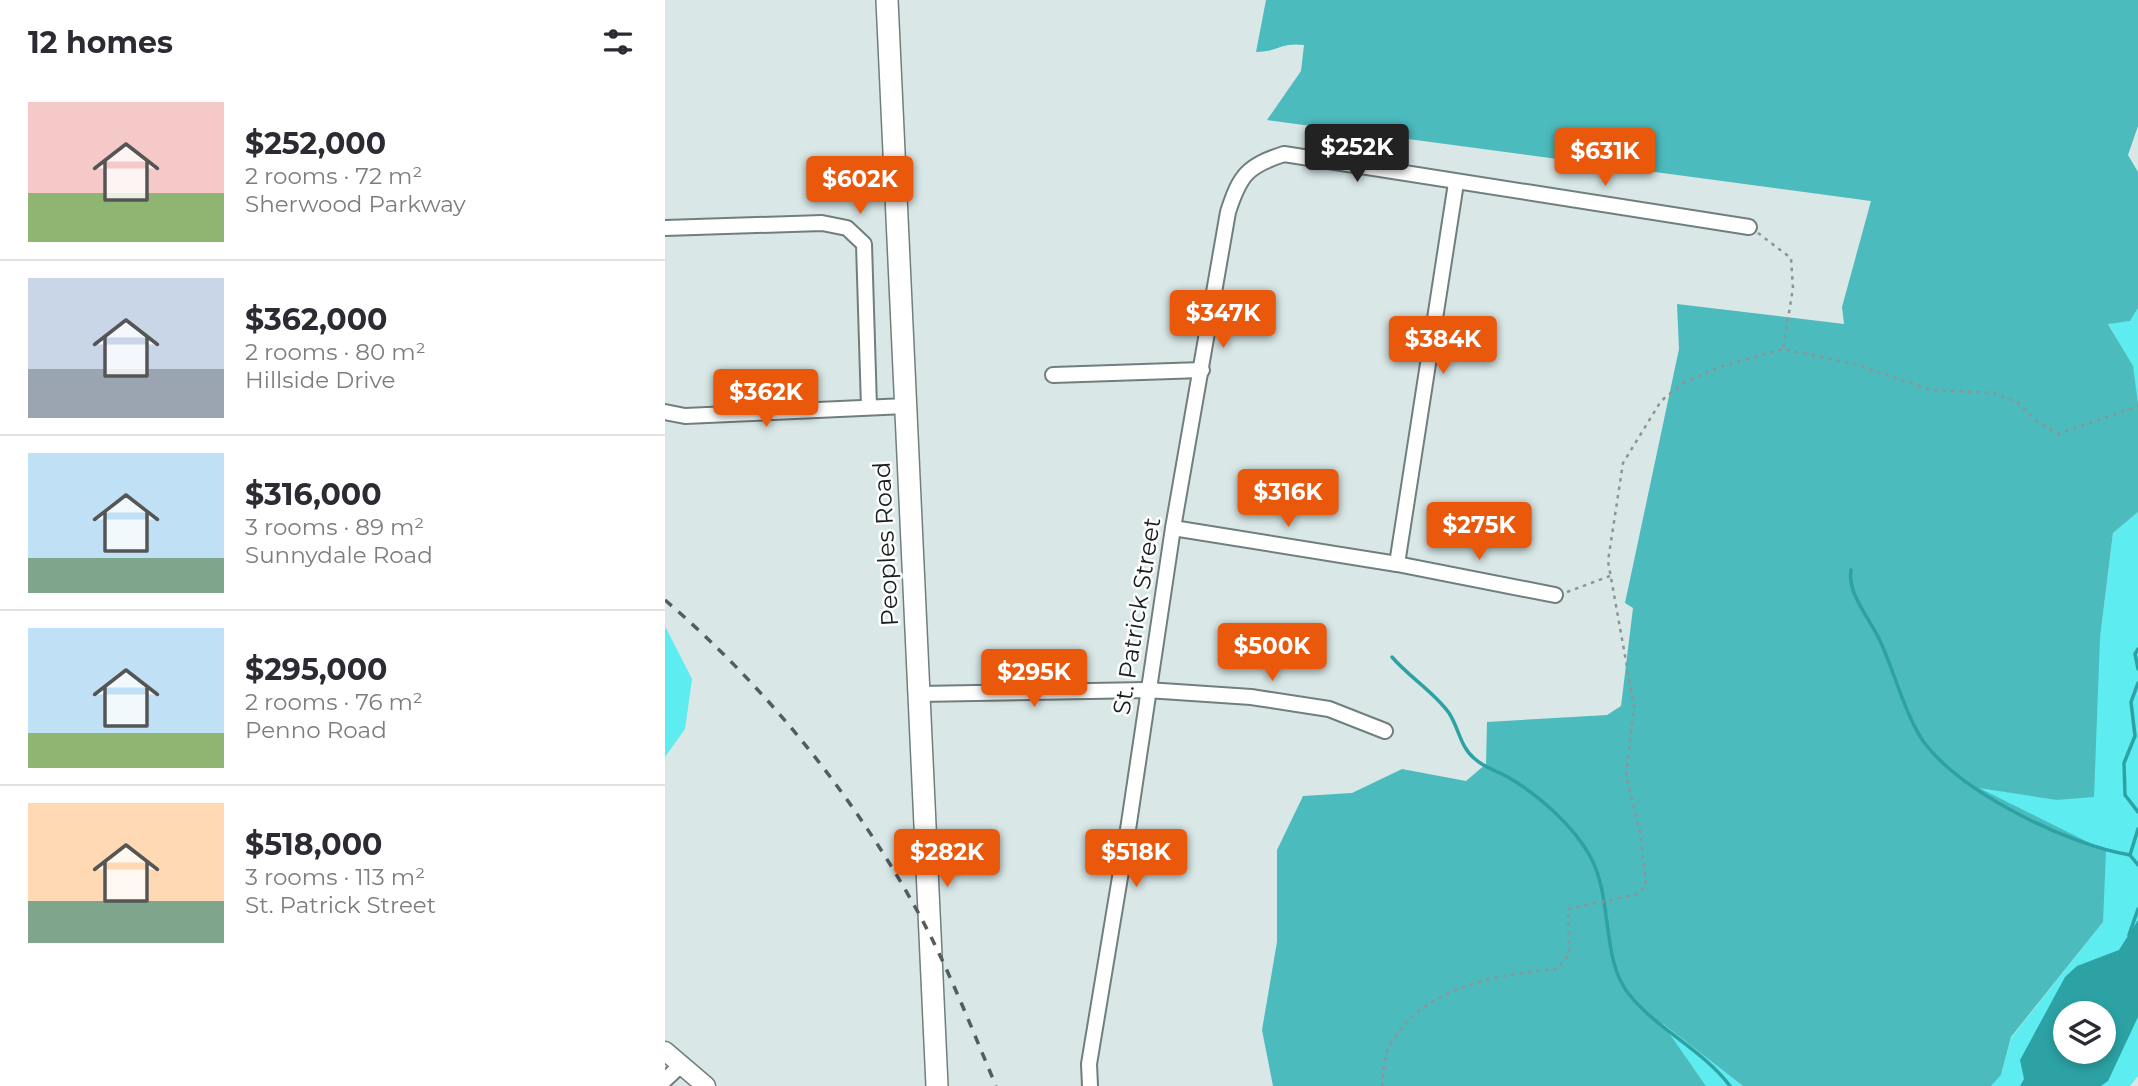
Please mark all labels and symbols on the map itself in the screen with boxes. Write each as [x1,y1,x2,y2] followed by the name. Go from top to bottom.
[1308,124,1406,184] pin: $252K
[1556,128,1654,188] pin: $631K
[811,156,909,216] pin: $602K
[1174,290,1272,350] pin: $347K
[1394,316,1492,376] pin: $384K
[717,370,815,429] pin: $362K
[867,461,904,627] street label: Peoples Road
[1239,470,1337,529] pin: $316K
[1430,503,1528,562] pin: $275K
[1107,515,1166,717] street label: St. Patrick Street
[1223,624,1321,683] pin: $500K
[985,650,1083,709] pin: $295K
[898,830,996,889] pin: $282K
[1087,830,1185,889] pin: $518K

